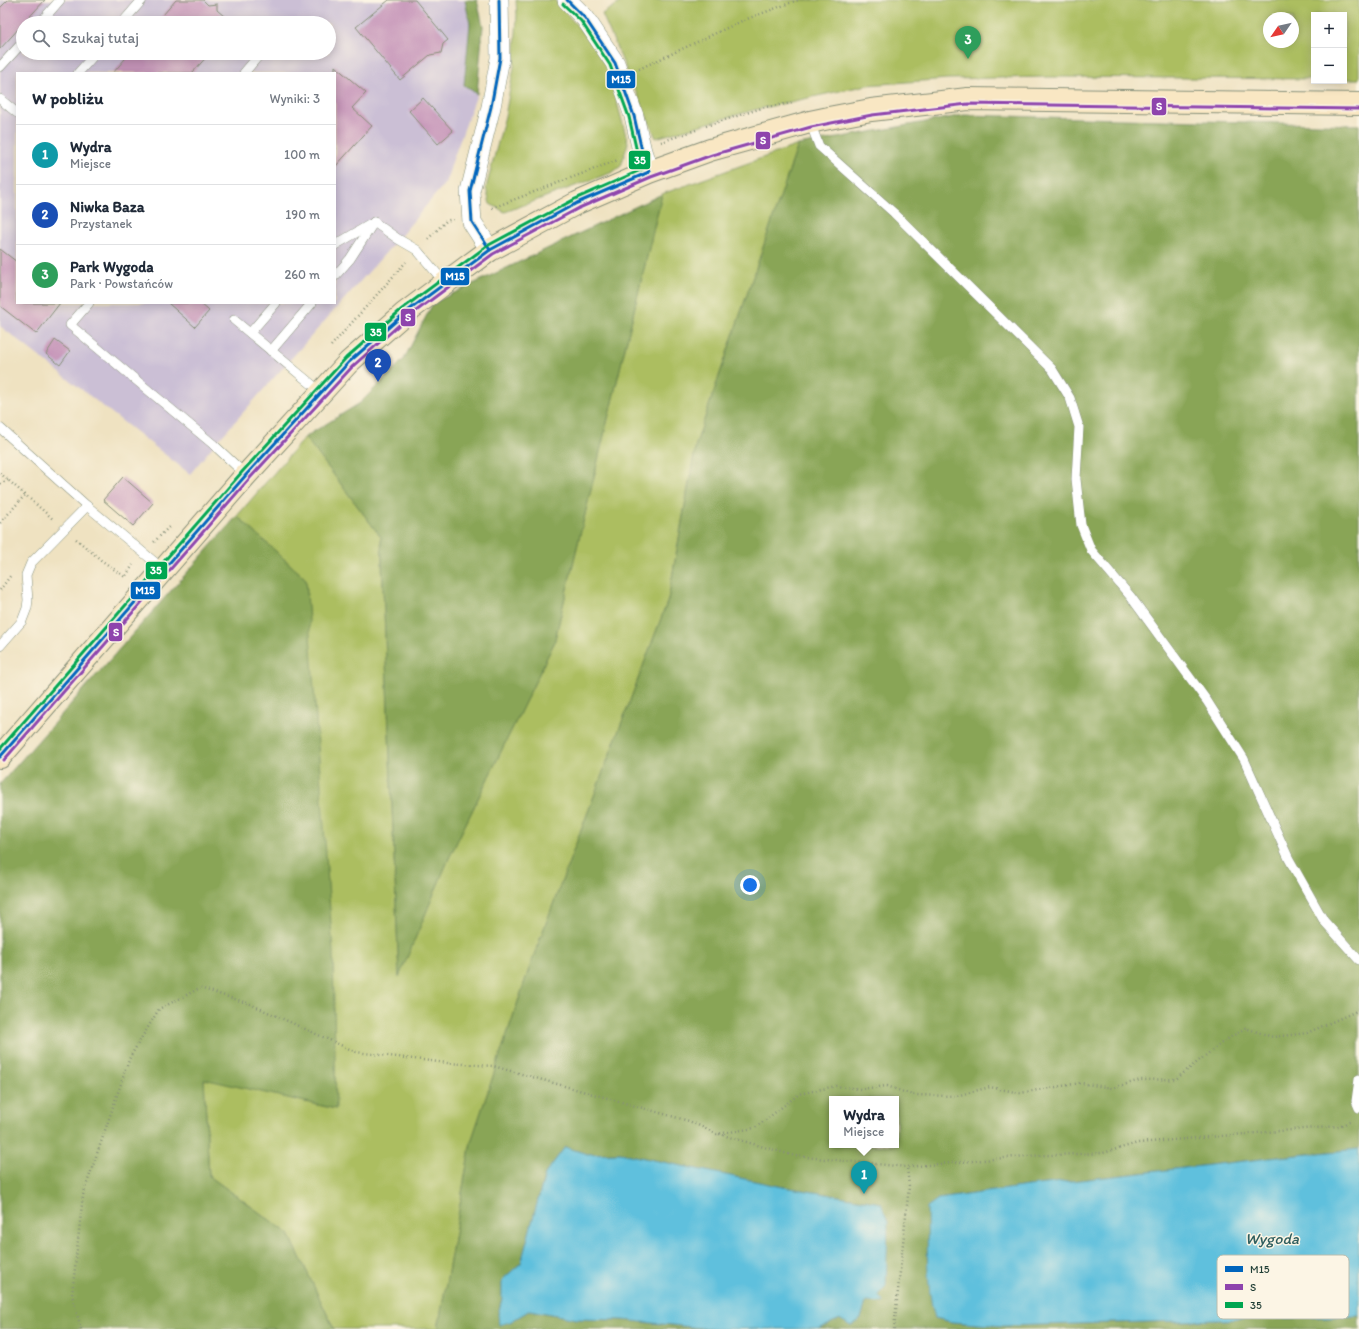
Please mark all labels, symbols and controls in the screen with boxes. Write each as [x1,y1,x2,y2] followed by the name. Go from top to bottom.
[1263,12,1299,48] north arrow
[1311,12,1347,84] map controls
[1311,12,1347,48] button: +
[16,16,336,60] search box
[955,26,981,59] pin: 3
[30,27,52,49] icon: search
[62,29,139,47] text: Szukaj tutaj
[1311,48,1347,84] button: −
[606,70,636,89] line badge: M15
[611,73,631,86] text: M15
[32,88,103,108] text: W pobliżu
[269,91,320,106] text: Wyniki: 3
[1151,97,1167,116] line badge: S
[1156,100,1162,113] text: S
[755,131,771,150] line badge: S
[760,134,766,147] text: S
[70,138,112,156] text: Wydra
[42,147,48,162] text: 1
[284,147,320,162] text: 100 m
[628,150,651,170] line badge: 35
[634,154,646,167] text: 35
[70,156,111,171] text: Miejsce
[70,198,145,216] text: Niwka Baza
[42,207,48,222] text: 2
[285,207,320,222] text: 190 m
[70,216,132,231] text: Przystanek
[70,258,154,276] text: Park Wygoda
[41,267,49,282] text: 3
[284,267,320,282] text: 260 m
[440,267,470,286] line badge: M15
[445,270,465,283] text: M15
[70,276,173,291] text: Park · Powstańców
[400,308,416,327] line badge: S
[405,311,411,324] text: S
[364,322,387,342] line badge: 35
[370,326,382,339] text: 35
[365,349,391,382] pin: 2
[145,561,168,580] line badge: 35
[150,564,162,577] text: 35
[130,581,161,600] line badge: M15
[135,584,155,597] text: M15
[108,622,123,642] line badge: S
[113,626,119,639] text: S
[740,875,760,895] your location
[829,1096,899,1148] popup
[843,1106,885,1124] text: Wydra
[843,1124,884,1139] text: Miejsce
[851,1161,877,1194] pin: 1
[1245,1229,1300,1248] water label: Wygoda
[1217,1255,1349,1319] legend
[1250,1263,1270,1276] text: M15
[1250,1281,1256,1294] text: S
[1250,1299,1262,1312] text: 35

